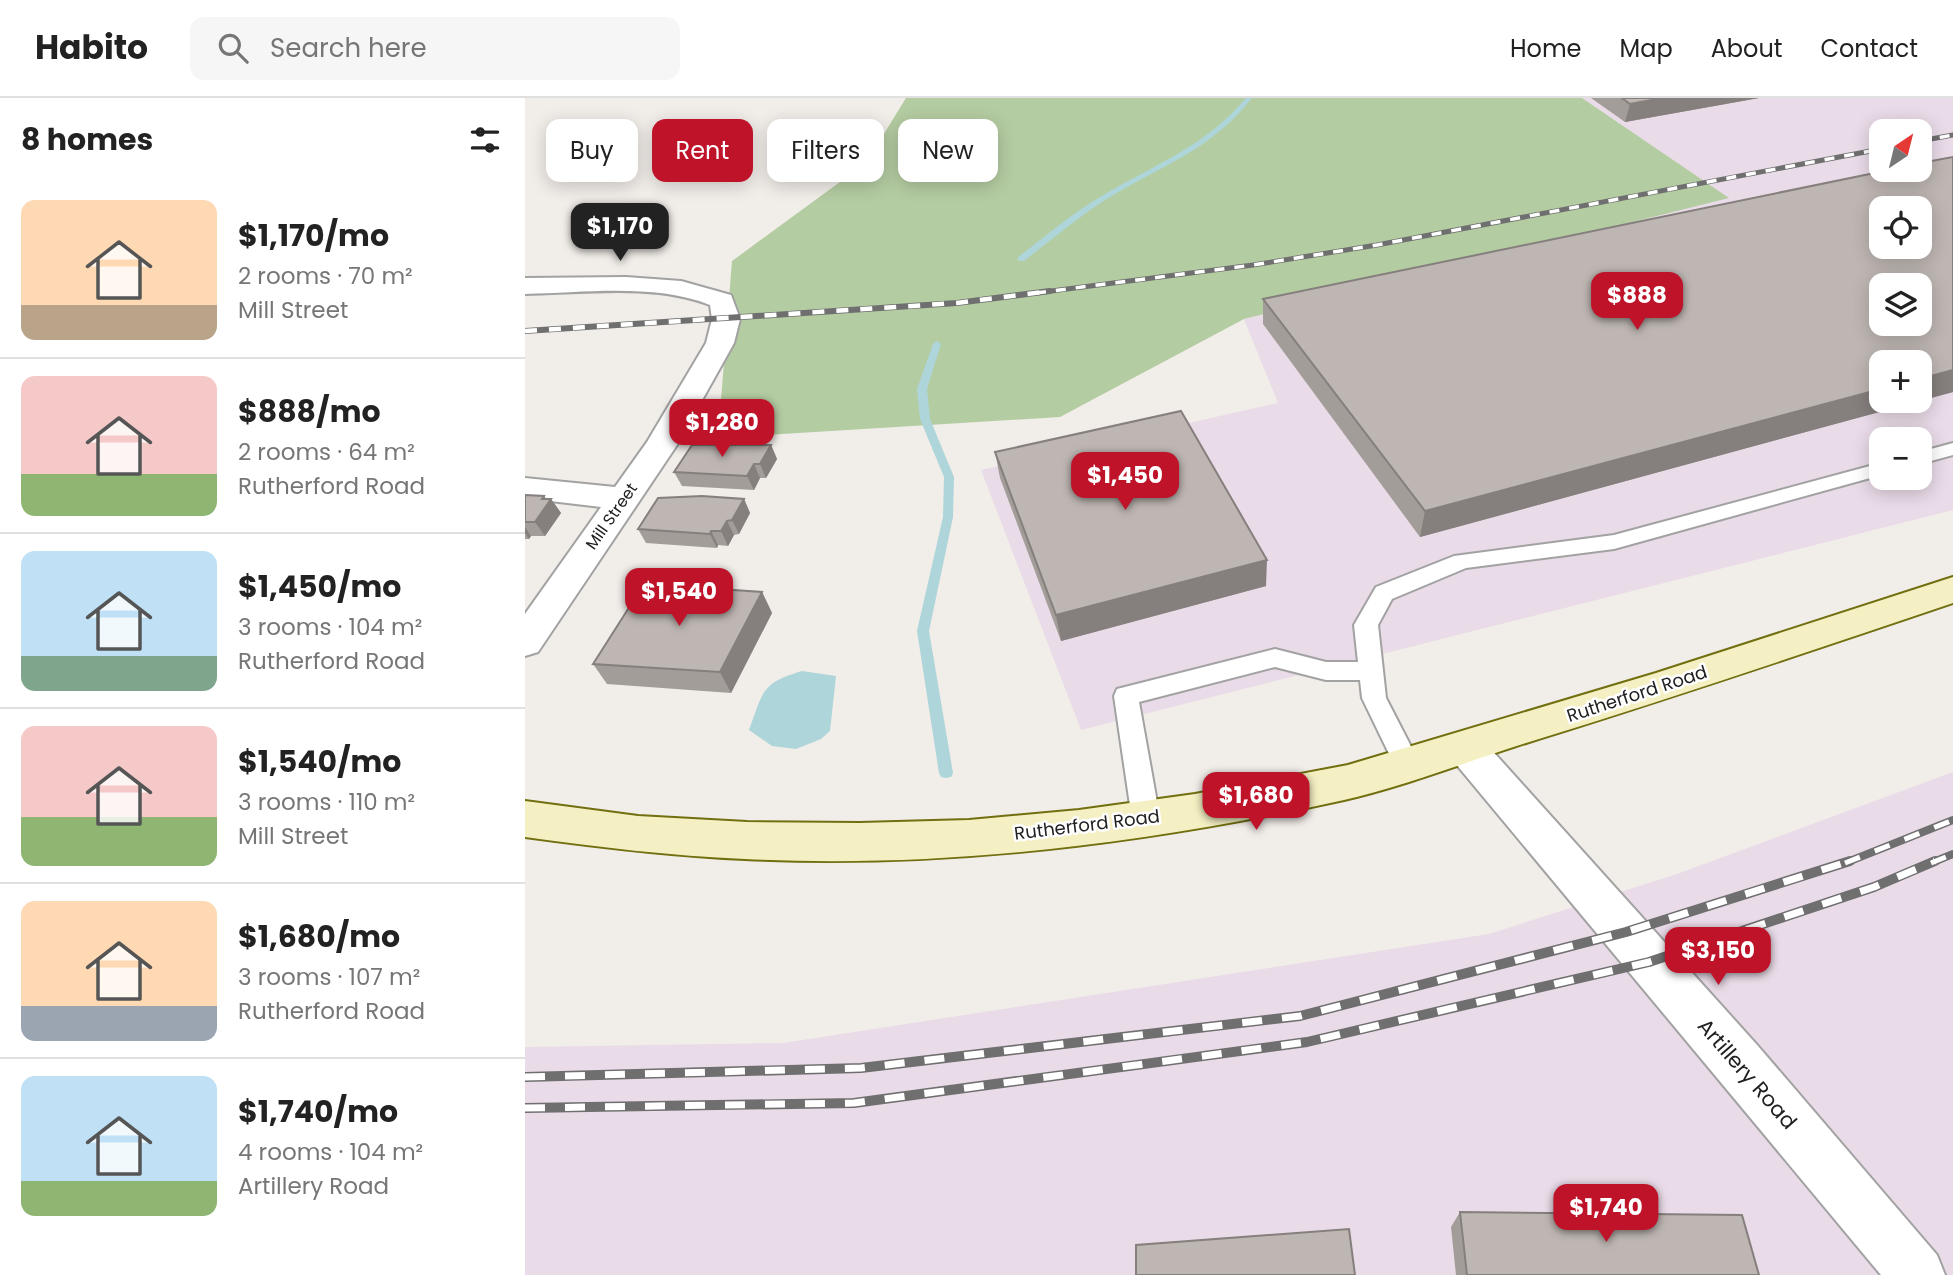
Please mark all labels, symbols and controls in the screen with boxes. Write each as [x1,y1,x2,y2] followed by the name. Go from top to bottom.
[190,17,680,80] search box
[35,24,148,71] text: Habito
[214,29,252,67] icon: search
[270,30,427,66] text: Search here
[1510,32,1582,65] text: Home
[1620,32,1673,65] text: Map
[1711,32,1782,65] text: About
[1820,32,1918,65] text: Contact
[21,118,153,161] text: 8 homes
[546,119,638,182] chip: Buy
[652,119,753,182] chip: Rent
[767,119,884,182] chip: Filters
[898,119,998,182] chip: New
[1869,119,1932,182] north arrow
[1869,119,1932,490] map controls
[466,121,504,159] icon: filters
[1869,196,1932,259] button: locate
[563,204,677,263] pin: $1,170
[587,210,653,242] text: $1,170
[238,214,389,257] text: $1,170/mo
[77,228,161,312] icon: home
[238,260,413,292] text: 2 rooms · 70 m²
[1596,272,1678,332] pin: $888
[1869,273,1932,336] button: layers
[1607,279,1667,311] text: $888
[238,294,348,326] text: Mill Street
[1869,350,1932,413] button: +
[238,390,381,433] text: $888/mo
[665,400,779,459] pin: $1,280
[77,404,161,488] icon: home
[685,406,759,438] text: $1,280
[1869,427,1932,490] button: −
[238,436,415,468] text: 2 rooms · 64 m²
[1068,452,1182,512] pin: $1,450
[1087,459,1163,491] text: $1,450
[238,470,425,502] text: Rutherford Road
[580,478,643,554] street label: Mill Street
[238,565,401,608] text: $1,450/mo
[622,568,736,628] pin: $1,540
[641,575,717,607] text: $1,540
[77,579,161,663] icon: home
[238,611,422,643] text: 3 rooms · 104 m²
[238,645,425,677] text: Rutherford Road
[1563,659,1710,728] street label: Rutherford Road
[238,740,401,783] text: $1,540/mo
[77,754,161,838] icon: home
[1199,772,1313,832] pin: $1,680
[1219,779,1293,811] text: $1,680
[238,786,415,818] text: 3 rooms · 110 m²
[1013,803,1161,846] street label: Rutherford Road
[238,820,348,852] text: Mill Street
[238,915,400,958] text: $1,680/mo
[1661,928,1775,987] pin: $3,150
[77,929,161,1013] icon: home
[1681,934,1755,966] text: $3,150
[238,961,420,993] text: 3 rooms · 107 m²
[238,995,425,1027] text: Rutherford Road
[1691,1012,1804,1135] street label: Artillery Road
[238,1090,398,1133] text: $1,740/mo
[77,1104,161,1188] icon: home
[238,1136,423,1168] text: 4 rooms · 104 m²
[238,1170,389,1202] text: Artillery Road
[1549,1184,1663,1244] pin: $1,740
[1569,1191,1643,1223] text: $1,740

